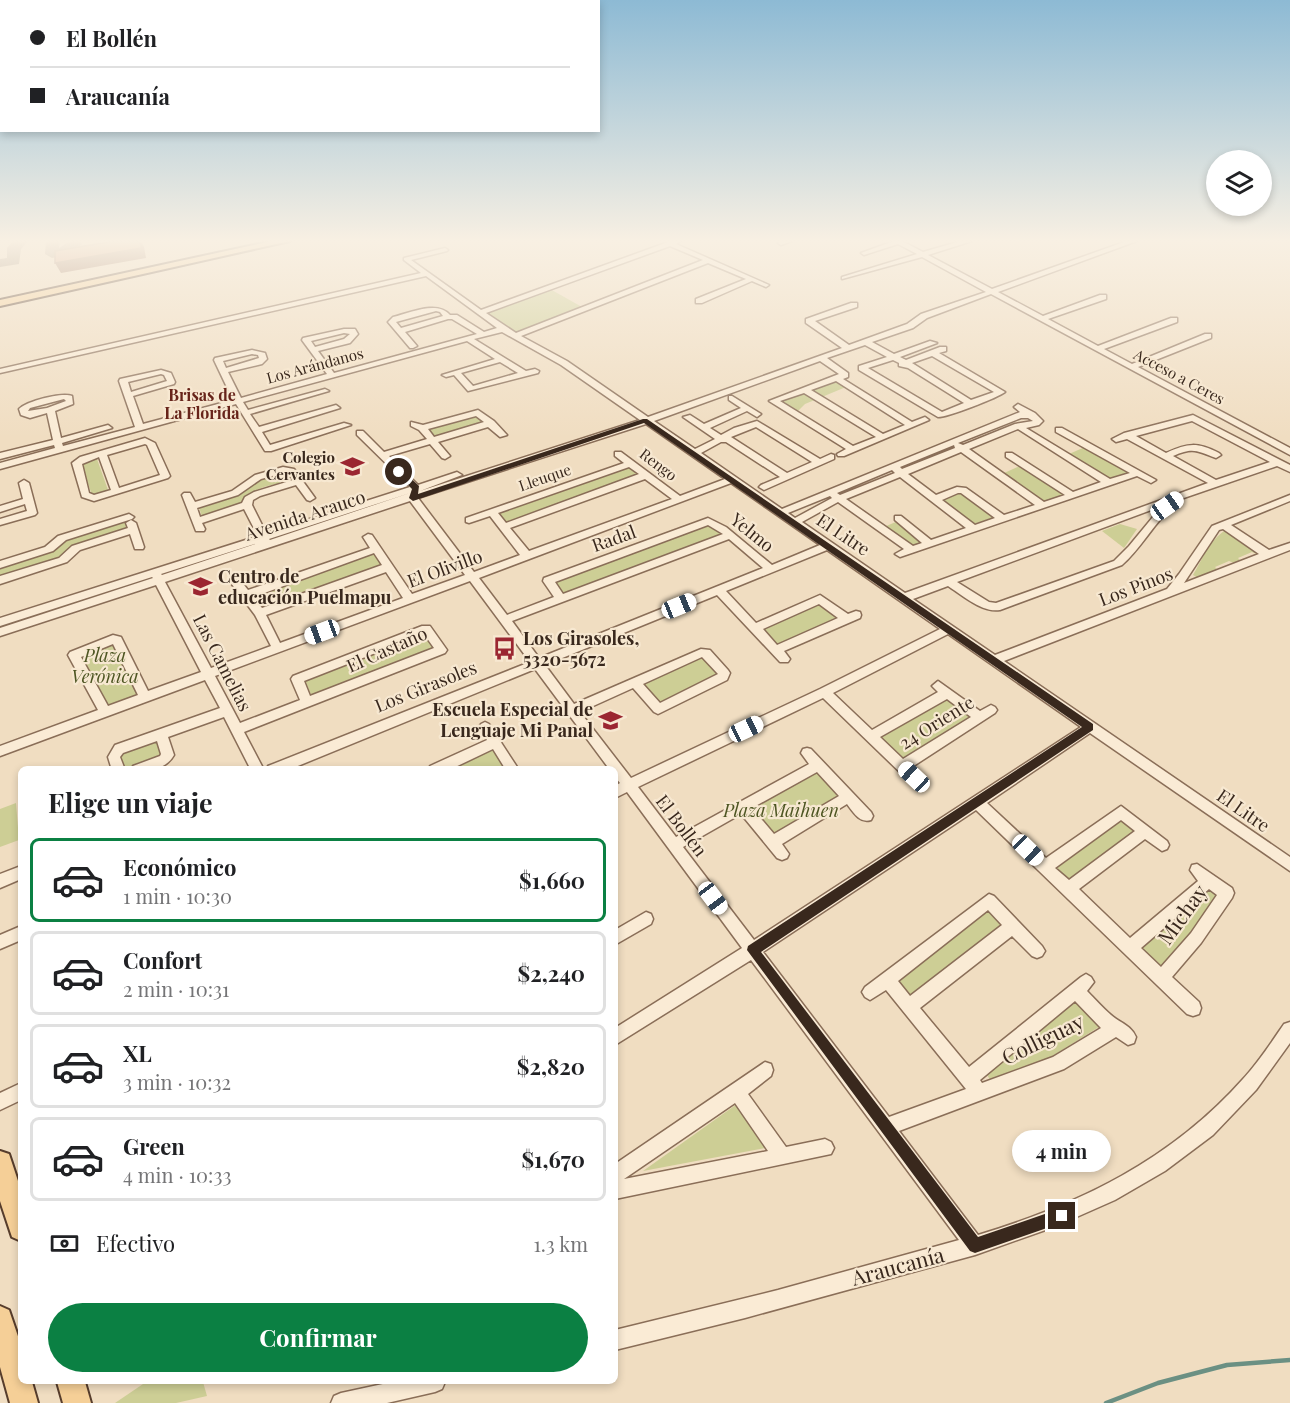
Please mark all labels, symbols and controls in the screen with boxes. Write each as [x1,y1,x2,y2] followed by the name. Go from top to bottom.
[66,23,157,53] text: El Bollén
[66,81,170,111] text: Araucanía
[1206,150,1272,216] map controls
[1206,150,1272,216] button: layers
[264,342,365,388] street label: Los Arándanos
[1130,343,1228,408] street label: Acceso a Ceres
[164,384,240,423] district label: Brisas de La Florida
[636,444,681,485] street label: Rengo
[266,447,335,484] place label: Colegio Cervantes
[340,454,366,480] school or university icon: Colegio Cervantes
[385,458,412,485] route start
[516,459,573,495] street label: Lleuque
[240,484,368,546] street label: Avenida Arauco
[1147,488,1187,524] car
[725,507,780,557] street label: Yelmo
[812,508,875,561] street label: El Litre
[588,519,639,557] street label: Radal
[404,543,486,593] street label: El Olivillo
[1095,561,1176,611] street label: Los Pinos
[218,564,392,609] place label: Centro de educación Puelmapu
[187,574,213,600] school or university icon: Centro de educación Puelmapu
[659,591,699,621] car
[188,610,258,715] street label: Las Camelias
[302,617,342,647] car
[342,621,431,678] street label: El Castaño
[523,626,639,671] place label: Los Girasoles, 5320-5672
[492,636,518,662] bus stop icon: Los Girasoles, 5320-5672
[71,643,139,688] park label: Plaza Verónica
[371,655,480,717] street label: Los Girasoles
[895,690,978,755] street label: 24 Oriente
[432,697,593,742] place label: Escuela Especial de Lenguaje Mi Panal
[598,707,624,733] school or university icon: Escuela Especial de Lenguaje Mi Panal
[726,713,766,745] car
[895,758,933,796] car
[1212,783,1275,837] street label: El Litre
[48,784,213,820] text: Elige un viaje
[651,790,713,861] street label: El Bollén
[722,798,839,822] park label: Plaza Maihuen
[1009,831,1047,869] car
[123,852,236,882] text: Económico
[51,853,105,907] icon: car
[519,865,585,895] text: $1,660
[695,878,731,918] car
[1150,878,1213,950] street label: Michay
[123,882,232,909] text: 1 min · 10:30
[123,945,202,975] text: Confort
[51,946,105,1000] icon: car
[518,958,585,988] text: $2,240
[123,975,230,1002] text: 2 min · 10:31
[996,1006,1088,1070] street label: Colliguay
[123,1038,152,1068] text: XL
[51,1039,105,1093] icon: car
[517,1051,585,1081] text: $2,820
[123,1068,231,1095] text: 3 min · 10:32
[1012,1129,1112,1171] callout: 4 min
[123,1131,185,1161] text: Green
[51,1132,105,1186] icon: car
[1036,1137,1087,1164] text: 4 min
[521,1144,585,1174] text: $1,670
[123,1161,231,1188] text: 4 min · 10:33
[1048,1202,1075,1229] route end
[48,1227,81,1260] icon: cash
[96,1228,175,1258] text: Efectivo
[533,1230,588,1257] text: 1.3 km
[847,1239,948,1291] street label: Araucanía
[48,1303,588,1372] button: Confirmar

